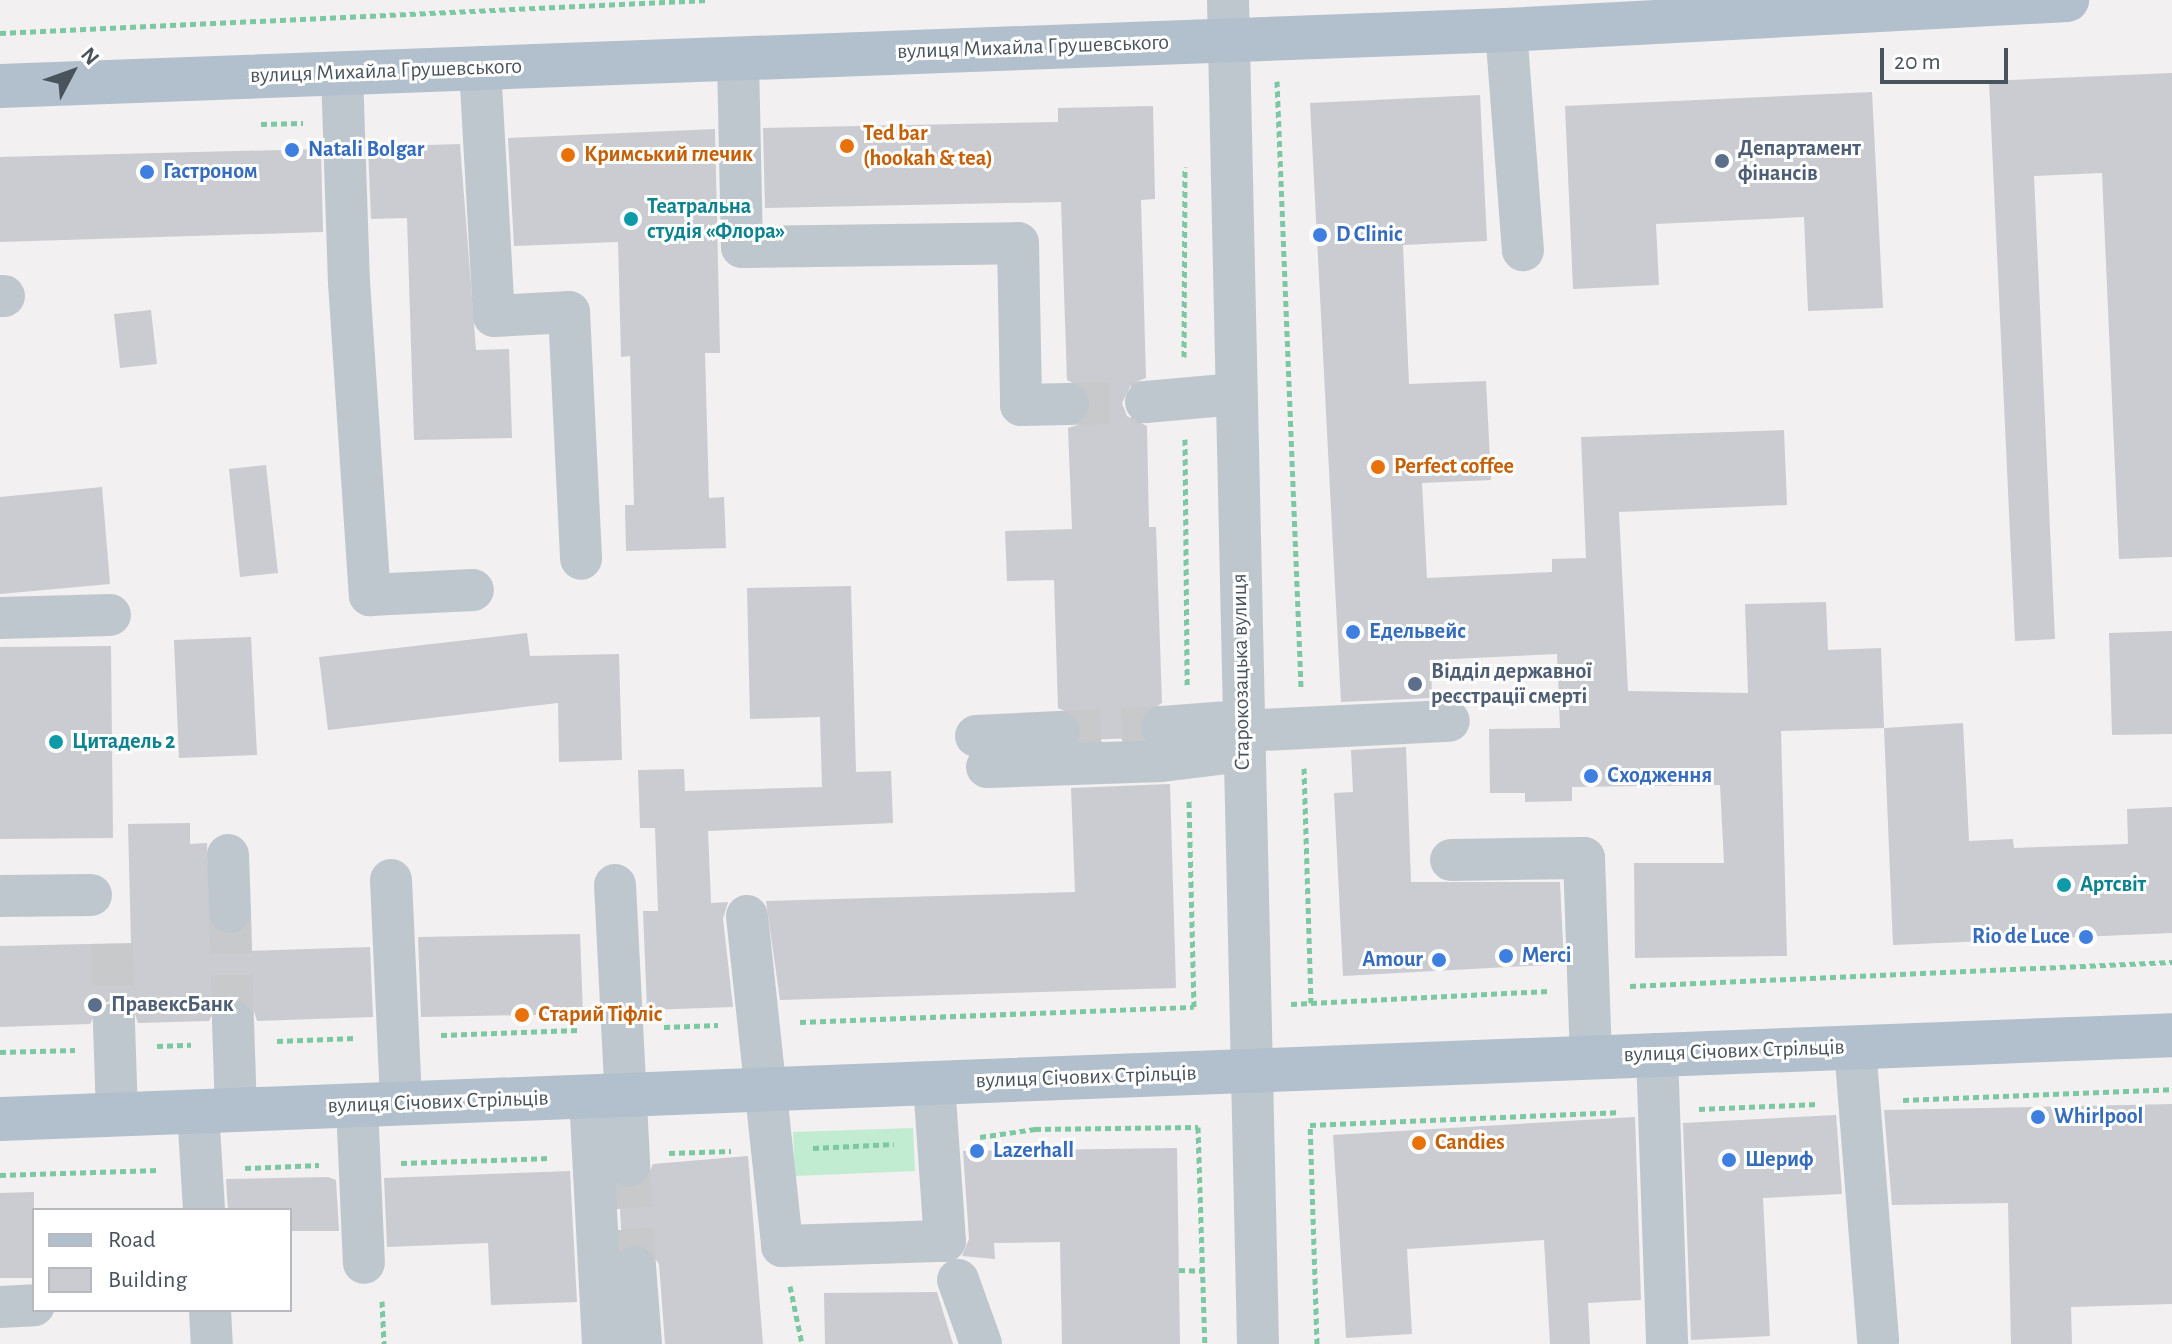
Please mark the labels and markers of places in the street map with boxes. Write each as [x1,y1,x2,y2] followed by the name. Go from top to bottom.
[863,120,993,172] place label: Ted bar (hookah & tea)
[1738,135,1861,186] place label: Департамент фінансів
[308,137,424,163] place label: Natali Bolgar
[838,137,856,155] marker: Ted bar (hookah & tea)
[283,141,301,159] marker: Natali Bolgar
[584,142,753,168] place label: Кримський глечик
[559,146,577,164] marker: Кримський глечик
[1713,152,1731,170] marker: Департамент фінансів
[163,159,258,185] place label: Гастроном
[138,163,156,181] marker: Гастроном
[647,193,785,244] place label: Театральна студія «Флора»
[622,210,640,228] marker: Театральна студія «Флора»
[1336,222,1403,248] place label: D Clinic
[1311,226,1329,244] marker: D Clinic
[1394,454,1514,480] place label: Perfect coffee
[1369,458,1387,476] marker: Perfect coffee
[1369,619,1466,645] place label: Едельвейс
[1344,623,1362,641] marker: Едельвейс
[1431,658,1592,710] place label: Відділ державної реєстрації смерті
[1406,675,1424,693] marker: Відділ державної реєстрації смерті
[72,729,175,755] place label: Цитадель 2
[47,733,65,751] marker: Цитадель 2
[1607,763,1712,789] place label: Сходження
[1582,767,1600,785] marker: Сходження
[2080,872,2146,898] place label: Артсвіт
[2055,876,2073,894] marker: Артсвіт
[1972,924,2070,950] place label: Rio de Luce
[2077,928,2095,946] marker: Rio de Luce
[1522,943,1571,969] place label: Merci
[1362,947,1423,973] place label: Amour
[1497,947,1515,965] marker: Merci
[1430,951,1448,969] marker: Amour
[111,992,234,1018] place label: ПравексБанк
[86,996,104,1014] marker: ПравексБанк
[538,1002,663,1028] place label: Старий Тіфліс
[513,1006,531,1024] marker: Старий Тіфліс
[2054,1104,2143,1130] place label: Whirlpool
[2029,1108,2047,1126] marker: Whirlpool
[1435,1130,1505,1156] place label: Candies
[1410,1134,1428,1152] marker: Candies
[993,1138,1074,1164] place label: Lazerhall
[968,1142,986,1160] marker: Lazerhall
[1745,1147,1814,1173] place label: Шериф
[1720,1151,1738,1169] marker: Шериф

